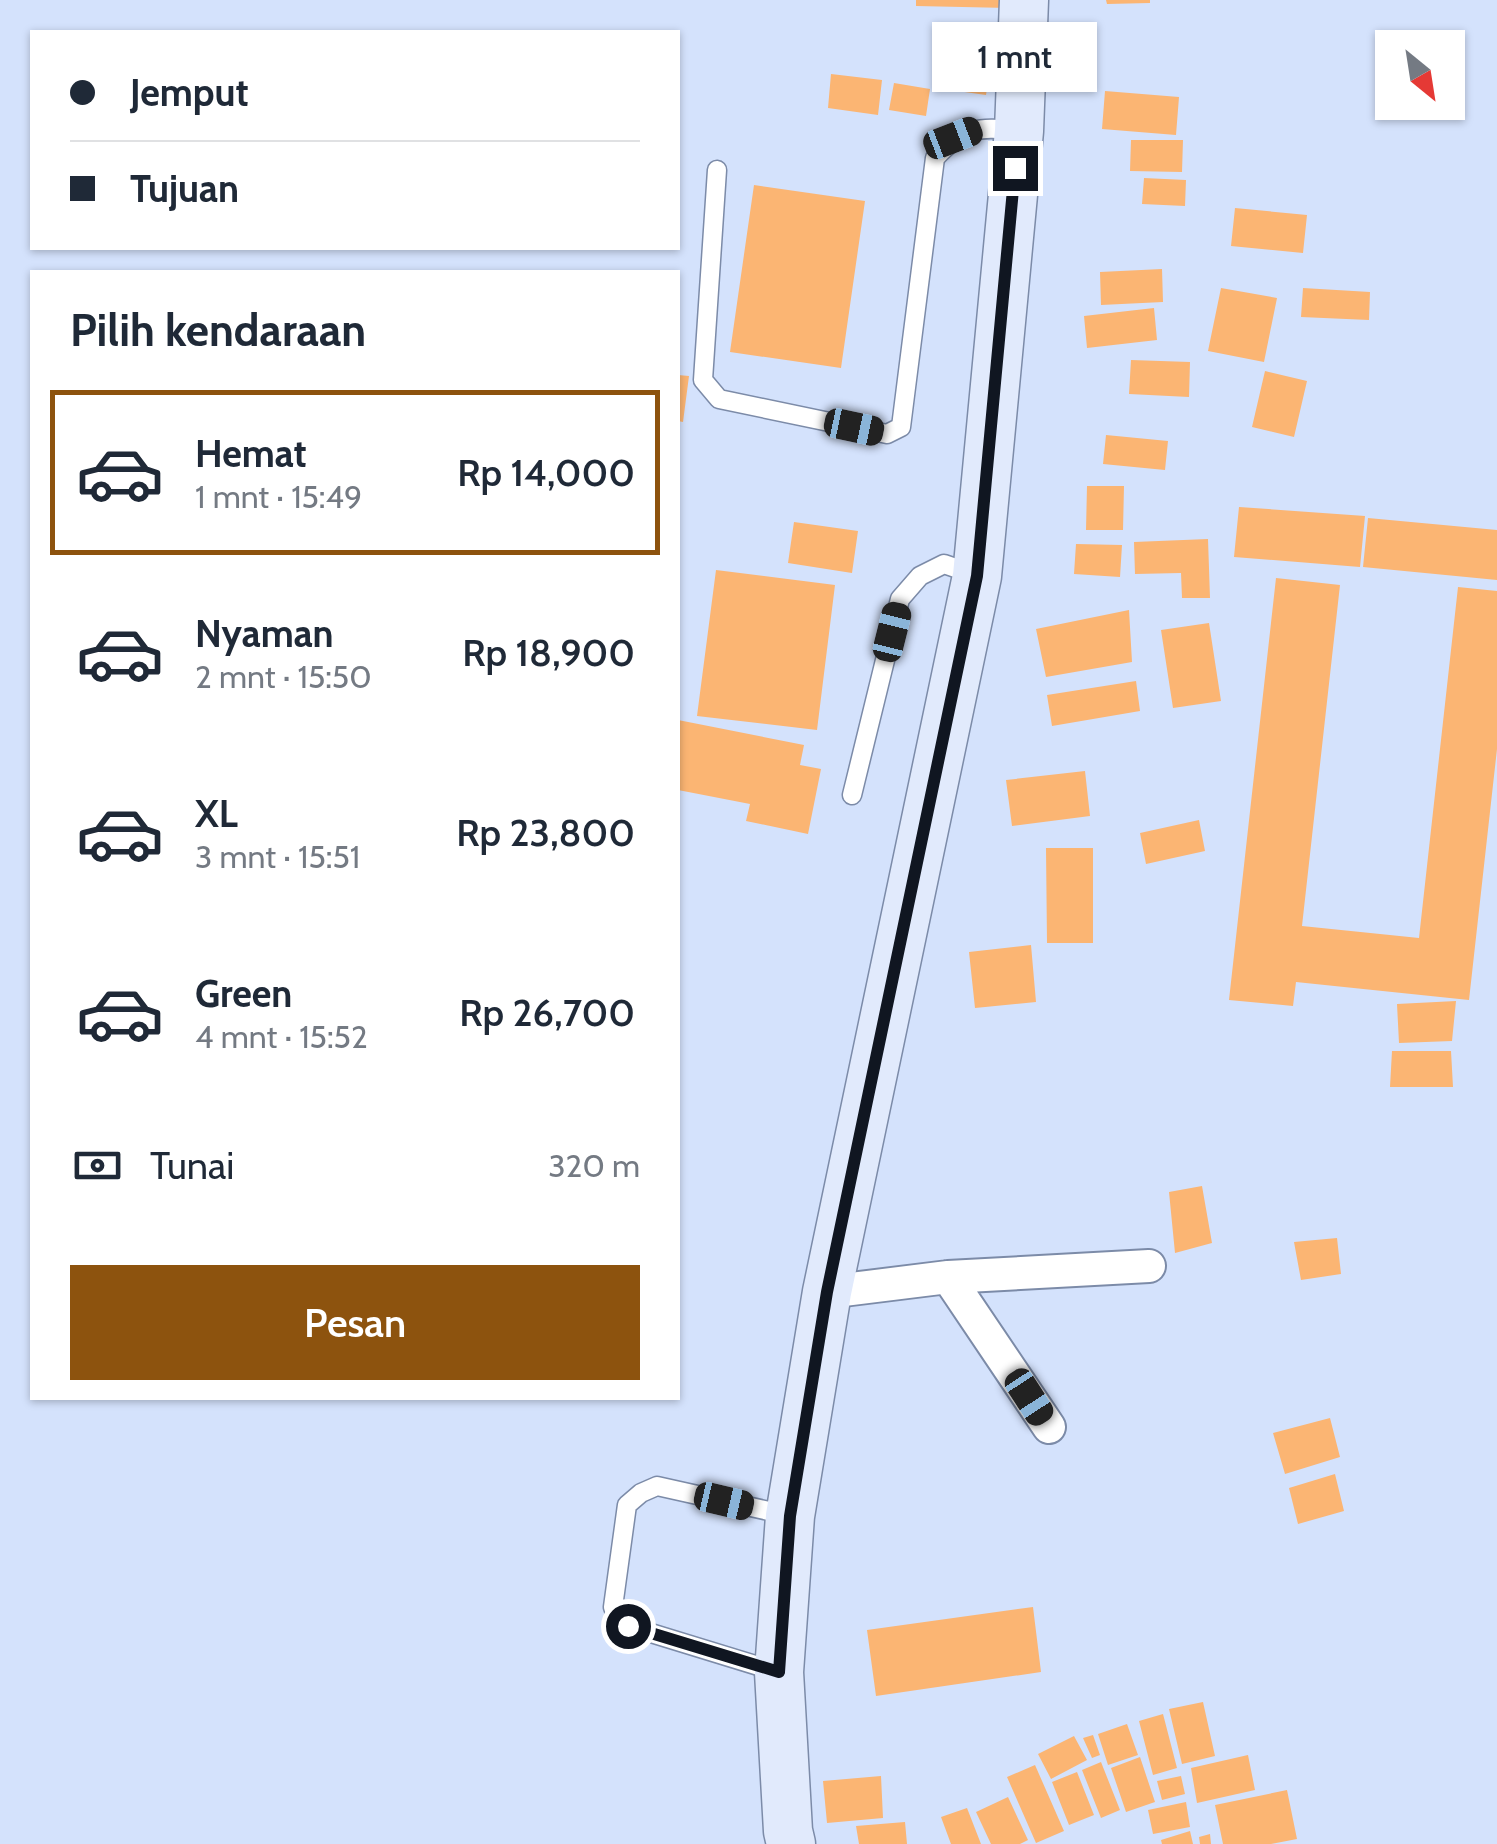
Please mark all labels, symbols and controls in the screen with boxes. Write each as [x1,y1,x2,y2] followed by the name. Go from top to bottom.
[932,23,1098,93] callout: 1 mnt
[1375,30,1465,120] north arrow
[1375,30,1465,120] map controls
[977,37,1052,76] text: 1 mnt
[130,69,249,116] text: Jemput
[920,113,986,163] car
[993,146,1038,191] route end
[130,165,239,212] text: Tujuan
[70,303,366,357] text: Pilih kendaraan
[822,406,886,448] car
[75,428,165,518] icon: car
[195,430,307,477] text: Hemat
[457,449,635,496] text: Rp 14,000
[195,477,362,516] text: 1 mnt · 15:49
[870,599,914,665] car
[75,608,165,698] icon: car
[195,610,334,657] text: Nyaman
[462,629,635,676] text: Rp 18,900
[195,657,372,696] text: 2 mnt · 15:50
[75,788,165,878] icon: car
[195,790,238,837] text: XL
[456,809,635,856] text: Rp 23,800
[195,837,360,876] text: 3 mnt · 15:51
[75,968,165,1058] icon: car
[195,970,292,1017] text: Green
[459,989,635,1036] text: Rp 26,700
[195,1017,368,1056] text: 4 mnt · 15:52
[70,1138,125,1193] icon: cash
[150,1142,234,1189] text: Tunai
[548,1146,640,1185] text: 320 m
[70,1265,640,1380] button: Pesan
[1000,1364,1058,1430] car
[691,1480,757,1522] car
[606,1604,651,1649] route start

